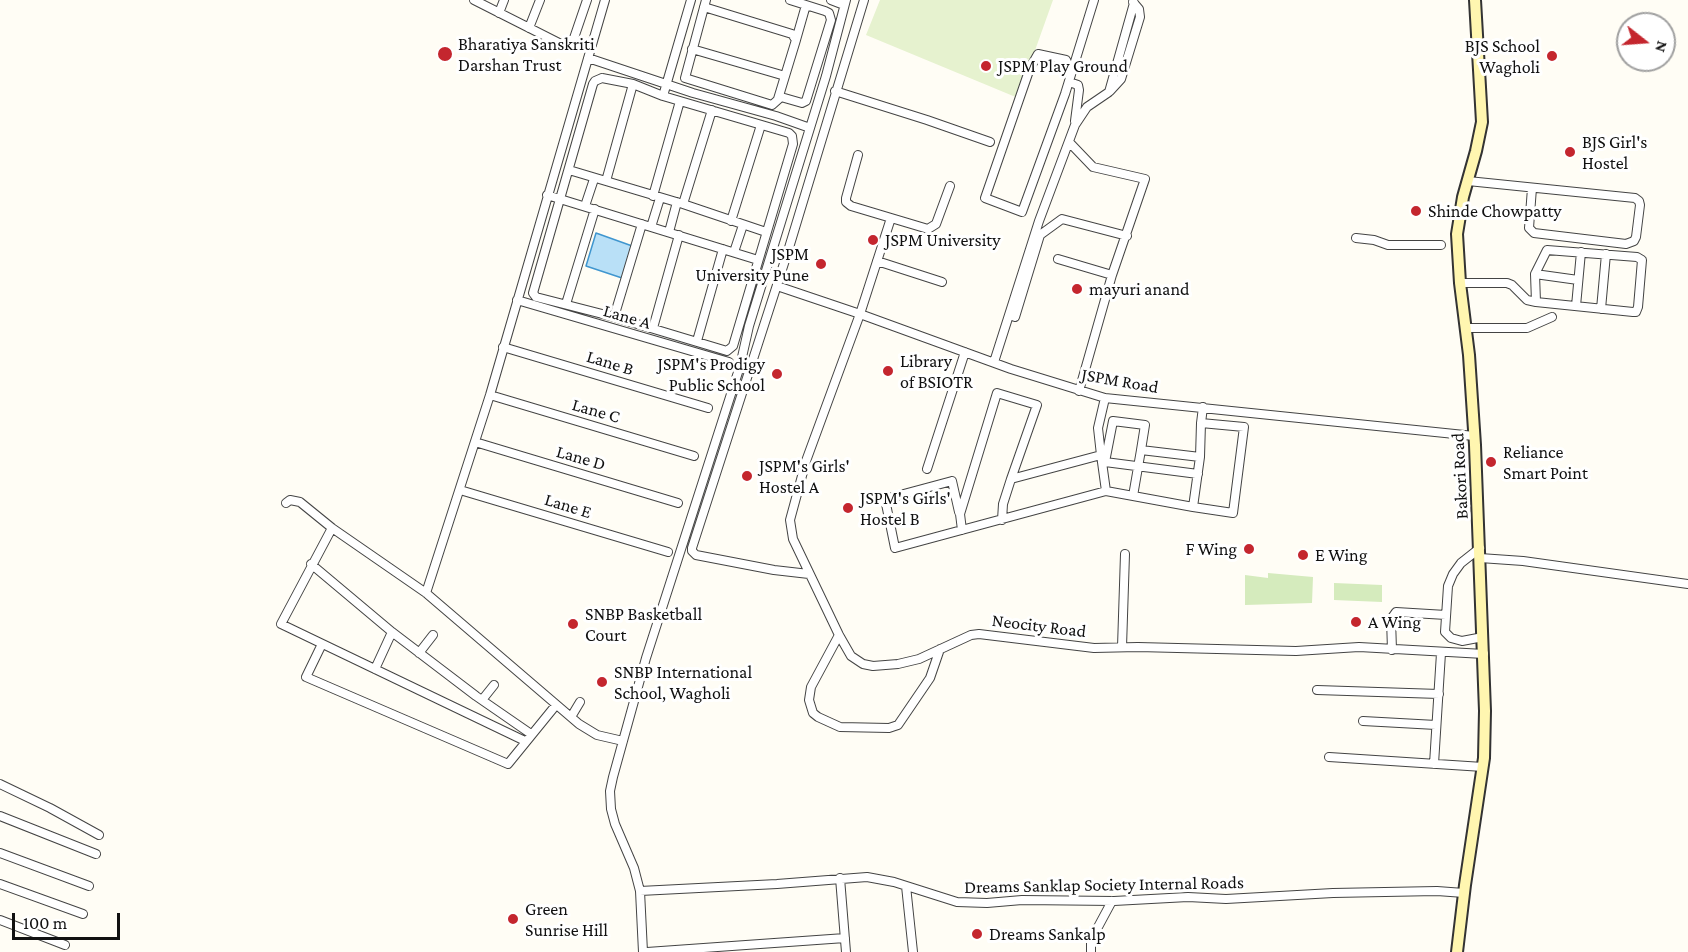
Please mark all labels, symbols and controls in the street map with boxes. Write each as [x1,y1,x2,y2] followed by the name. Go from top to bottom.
[1616,12,1676,72] north arrow
[458,33,595,76] place label: Bharatiya Sanskriti Darshan Trust
[1465,35,1540,78] place label: BJS School Wagholi
[1652,39,1672,55] text: N
[436,45,454,63] marker: Bharatiya Sanskriti Darshan Trust
[1545,49,1559,63] marker: BJS School Wagholi
[998,55,1128,77] place label: JSPM Play Ground
[979,59,993,73] marker: JSPM Play Ground
[1582,131,1647,174] place label: BJS Girl's Hostel
[1563,145,1577,159] marker: BJS Girl's Hostel
[1428,200,1562,222] place label: Shinde Chowpatty
[1409,204,1423,218] marker: Shinde Chowpatty
[885,229,1001,251] place label: JSPM University
[866,233,880,247] marker: JSPM University
[695,243,809,286] place label: JSPM University Pune
[814,257,828,271] marker: JSPM University Pune
[1089,278,1190,300] place label: mayuri anand
[1070,282,1084,296] marker: mayuri anand
[601,300,653,334] street label: Lane A
[584,346,636,380] street label: Lane B
[900,350,973,392] place label: Library of BSIOTR
[657,353,765,395] place label: JSPM's Prodigy Public School
[881,364,895,378] marker: Library of BSIOTR
[1080,364,1160,398] street label: JSPM Road
[770,367,784,381] marker: JSPM's Prodigy Public School
[570,394,622,428] street label: Lane C
[1447,432,1473,520] street label: Bakori Road
[554,441,608,475] street label: Lane D
[1503,441,1588,484] place label: Reliance Smart Point
[759,455,850,498] place label: JSPM's Girls' Hostel A
[1484,455,1498,469] marker: Reliance Smart Point
[740,469,754,483] marker: JSPM's Girls' Hostel A
[860,487,951,530] place label: JSPM's Girls' Hostel B
[542,489,594,523] street label: Lane E
[841,501,855,515] marker: JSPM's Girls' Hostel B
[1185,538,1237,560] place label: F Wing
[1242,542,1256,556] marker: F Wing
[1315,544,1367,566] place label: E Wing
[1296,548,1310,562] marker: E Wing
[585,603,702,646] place label: SNBP Basketball Court
[991,610,1087,642] street label: Neocity Road
[1368,611,1421,633] place label: A Wing
[1349,615,1363,629] marker: A Wing
[566,617,580,631] marker: SNBP Basketball Court
[614,661,752,704] place label: SNBP International School, Wagholi
[595,675,609,689] marker: SNBP International School, Wagholi
[964,872,1244,898] street label: Dreams Sanklap Society Internal Roads
[525,898,608,940] place label: Green Sunrise Hill
[15,901,123,939] scale bar
[506,912,520,926] marker: Green Sunrise Hill
[23,913,67,933] text: 100 m
[989,923,1106,945] place label: Dreams Sankalp
[970,927,984,941] marker: Dreams Sankalp

